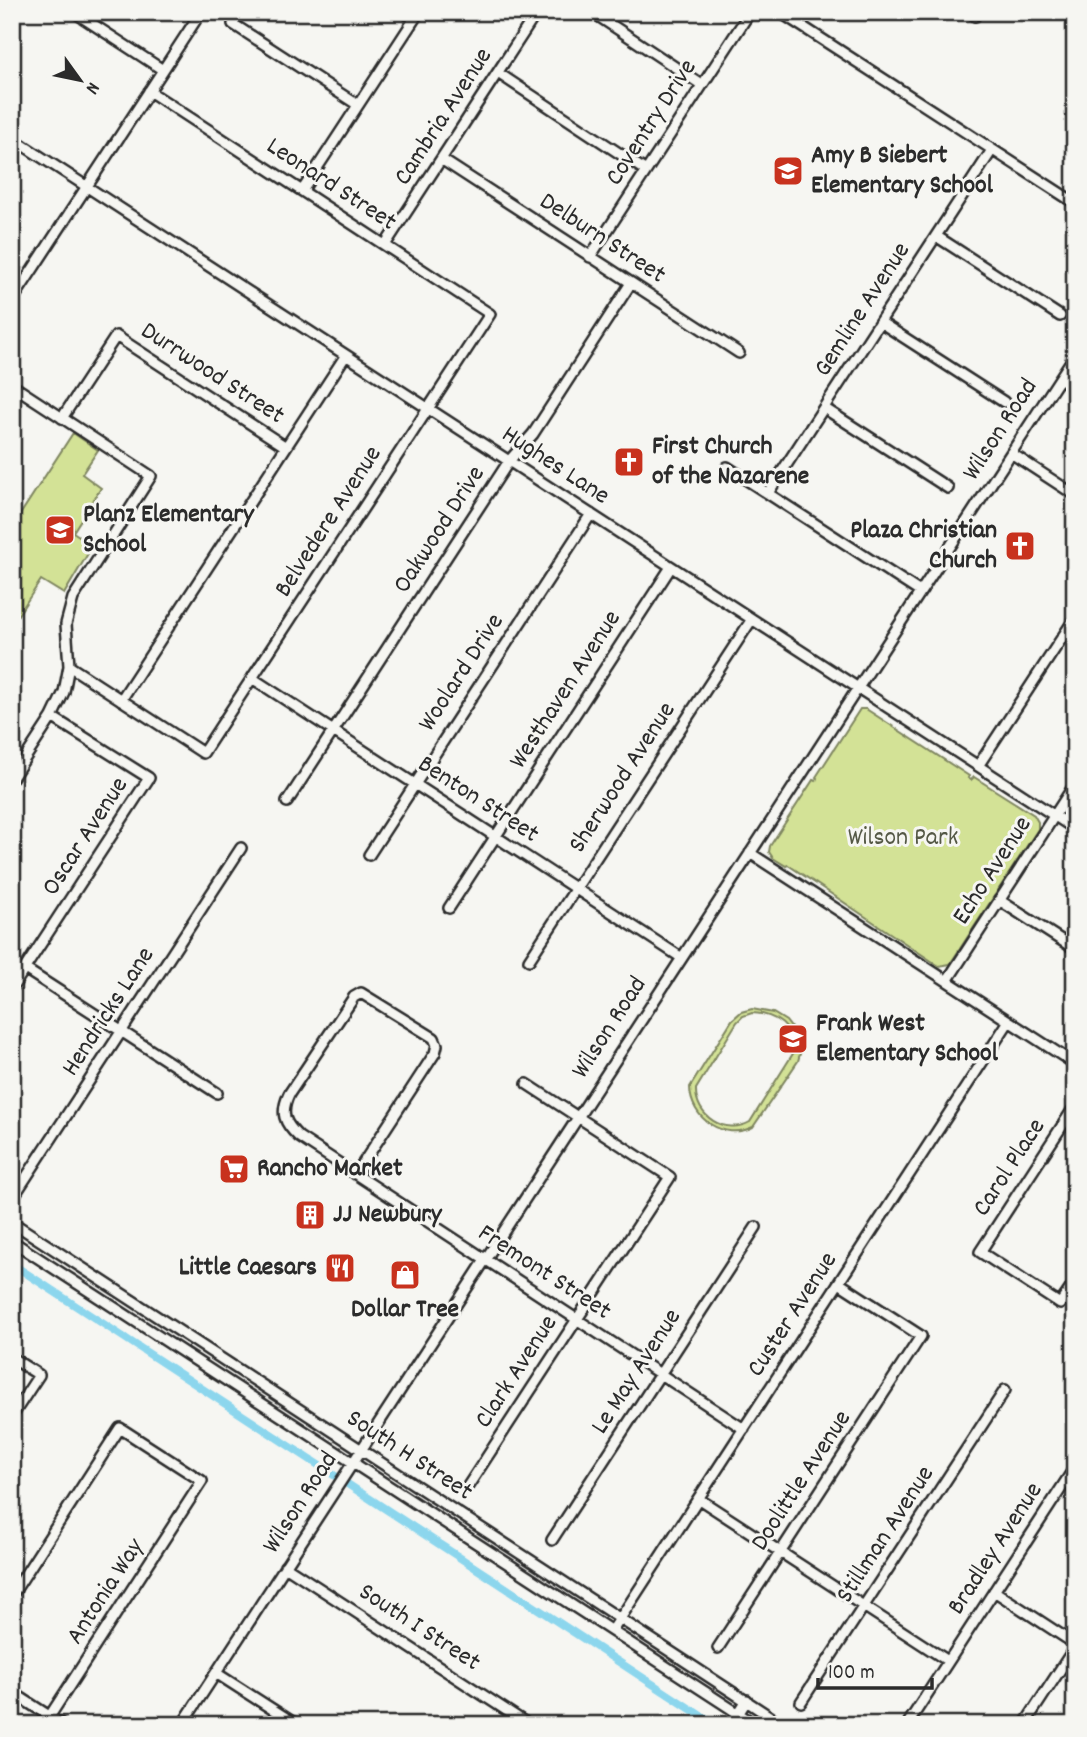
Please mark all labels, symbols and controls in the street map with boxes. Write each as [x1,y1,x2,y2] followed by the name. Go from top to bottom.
[385,41,503,193] street label: Cambria Avenue
[46,46,116,116] north arrow
[597,52,707,194] street label: Coventry Drive
[77,76,105,99] text: N
[259,129,404,241] street label: Leonard Street
[811,138,994,205] place label: Amy B Siebert Elementary School
[771,154,805,188] school or university icon: Amy B Siebert Elementary School
[531,184,673,294] street label: Delburn Street
[806,235,920,385] street label: Gemline Avenue
[133,314,292,435] street label: Durrwood Street
[954,372,1048,488] street label: Wilson Road
[494,417,616,515] street label: Hughes Lane
[652,429,809,496] place label: First Church of the Nazarene
[266,439,392,605] street label: Belvedere Avenue
[612,445,646,479] church icon: First Church of the Nazarene
[385,459,495,601] street label: Oakwood Drive
[83,497,255,564] place label: Planz Elementary School
[43,513,77,547] school or university icon: Planz Elementary School
[850,513,997,580] place label: Plaza Christian Church
[1003,529,1037,563] church icon: Plaza Christian Church
[501,603,631,777] street label: Westhaven Avenue
[410,607,514,739] street label: Woolard Drive
[560,695,686,861] street label: Sherwood Avenue
[410,747,546,853] street label: Benton Street
[34,770,138,904] street label: Oscar Avenue
[944,809,1042,933] street label: Echo Avenue
[848,820,958,857] park label: Wilson Park
[53,940,165,1084] street label: Hendricks Lane
[563,970,657,1086] street label: Wilson Road
[816,1006,999,1073] place label: Frank West Elementary School
[776,1022,810,1056] school or university icon: Frank West Elementary School
[964,1112,1056,1224] street label: Carol Place
[257,1151,403,1188] place label: Rancho Market
[217,1152,251,1186] supermarket icon: Rancho Market
[333,1197,443,1234] place label: JJ Newbury
[293,1198,327,1232] building icon: JJ Newbury
[470,1216,619,1330] street label: Fremont Street
[739,1245,847,1385] street label: Custer Avenue
[179,1250,317,1287] place label: Little Caesars
[323,1251,357,1285] restaurant icon: Little Caesars
[388,1258,422,1292] shop icon: Dollar Tree
[351,1292,459,1329] place label: Dollar Tree
[583,1302,691,1442] street label: Le May Avenue
[466,1308,568,1436] street label: Clark Avenue
[338,1401,480,1511] street label: South H Street
[743,1403,861,1559] street label: Doolittle Avenue
[254,1445,348,1561] street label: Wilson Road
[828,1459,944,1611] street label: Stillman Avenue
[939,1475,1053,1623] street label: Bradley Avenue
[58,1531,154,1652] street label: Antonia Way
[351,1575,488,1682] street label: South I Street
[818,1646,931,1690] scale bar
[828,1659,875,1689] text: 100 m

